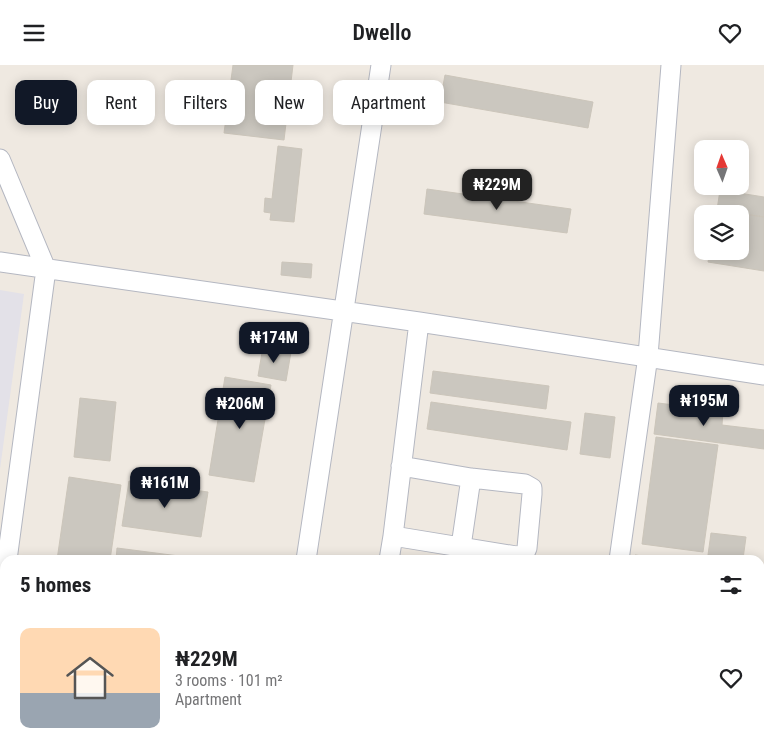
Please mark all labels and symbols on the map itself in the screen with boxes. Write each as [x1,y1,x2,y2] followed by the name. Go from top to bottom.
[694,140,749,195] north arrow
[462,169,532,211] pin: ₦229M
[239,321,309,364] pin: ₦174M
[669,385,739,427] pin: ₦195M
[205,387,275,430] pin: ₦206M
[130,467,200,509] pin: ₦161M

